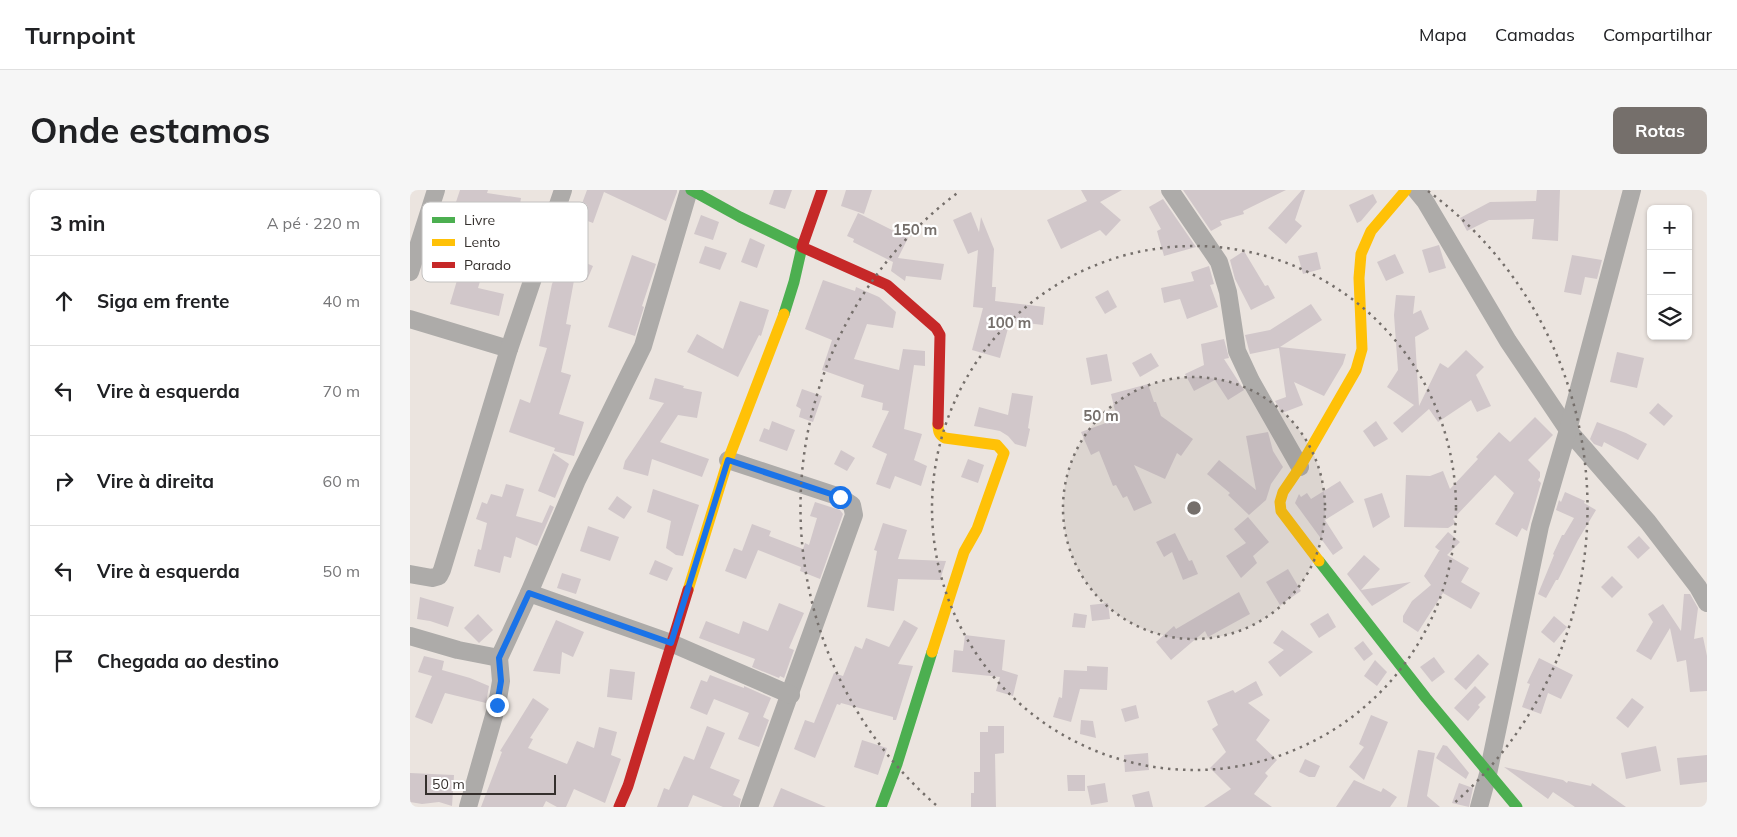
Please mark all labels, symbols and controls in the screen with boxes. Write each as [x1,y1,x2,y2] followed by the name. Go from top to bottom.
[25,20,135,50] text: Turnpoint
[1419,23,1467,46] text: Mapa
[1495,23,1575,46] text: Camadas
[1603,23,1712,46] text: Compartilhar
[1613,107,1707,154] button: Rotas
[30,108,270,152] text: Onde estamos
[422,202,588,282] legend
[1647,205,1692,340] map controls
[1647,205,1692,250] button: +
[50,210,105,236] text: 3 min
[464,211,495,229] text: Livre
[267,213,360,233] text: A pé · 220 m
[893,220,937,239] text: 150 m
[464,233,500,251] text: Lento
[1647,250,1692,295] button: −
[464,256,511,274] text: Parado
[50,287,78,315] icon: ahead
[97,289,229,313] text: Siga em frente
[323,291,360,311] text: 40 m
[1647,295,1692,340] button: layers
[987,313,1031,332] text: 100 m
[50,377,78,405] icon: left
[97,379,240,403] text: Vire à esquerda
[323,381,360,401] text: 70 m
[1083,406,1119,425] text: 50 m
[50,467,78,495] icon: right
[97,469,214,493] text: Vire à direita
[323,471,360,491] text: 60 m
[829,486,852,509] route start
[1185,499,1203,517] centre of rings
[50,557,78,585] icon: left
[97,559,240,583] text: Vire à esquerda
[323,561,360,581] text: 50 m
[50,647,78,675] icon: arrive
[97,649,279,673] text: Chegada ao destino
[486,694,509,717] route end
[425,772,556,795] scale bar
[432,775,465,793] text: 50 m

